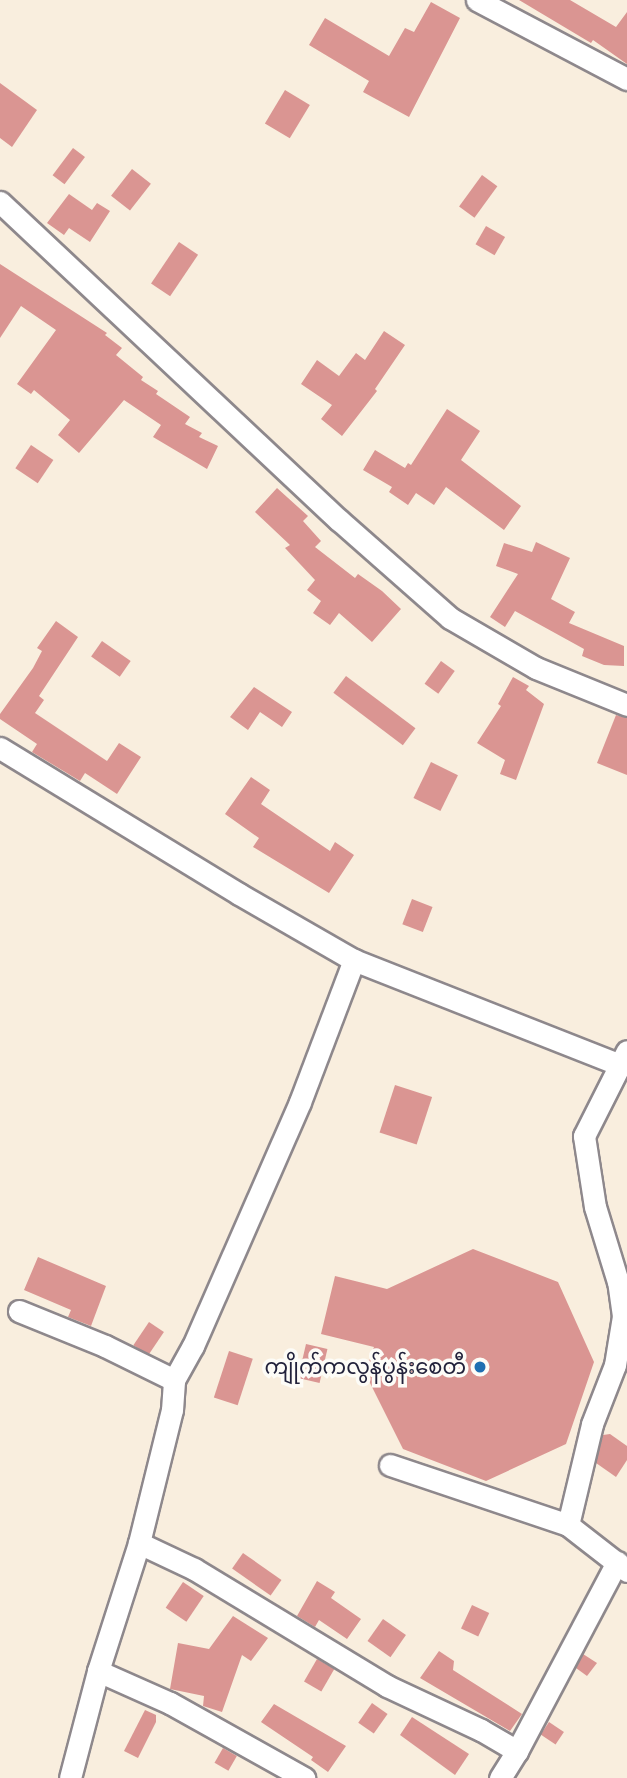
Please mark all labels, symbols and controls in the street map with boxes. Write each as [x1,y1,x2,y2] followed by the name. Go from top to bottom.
[265,1354,466,1380] place label: ကျိုက်ကလွန်ပွန်းစေတီ
[472,1359,488,1375] marker: ကျိုက်ကလွန်ပွန်းစေတီ

